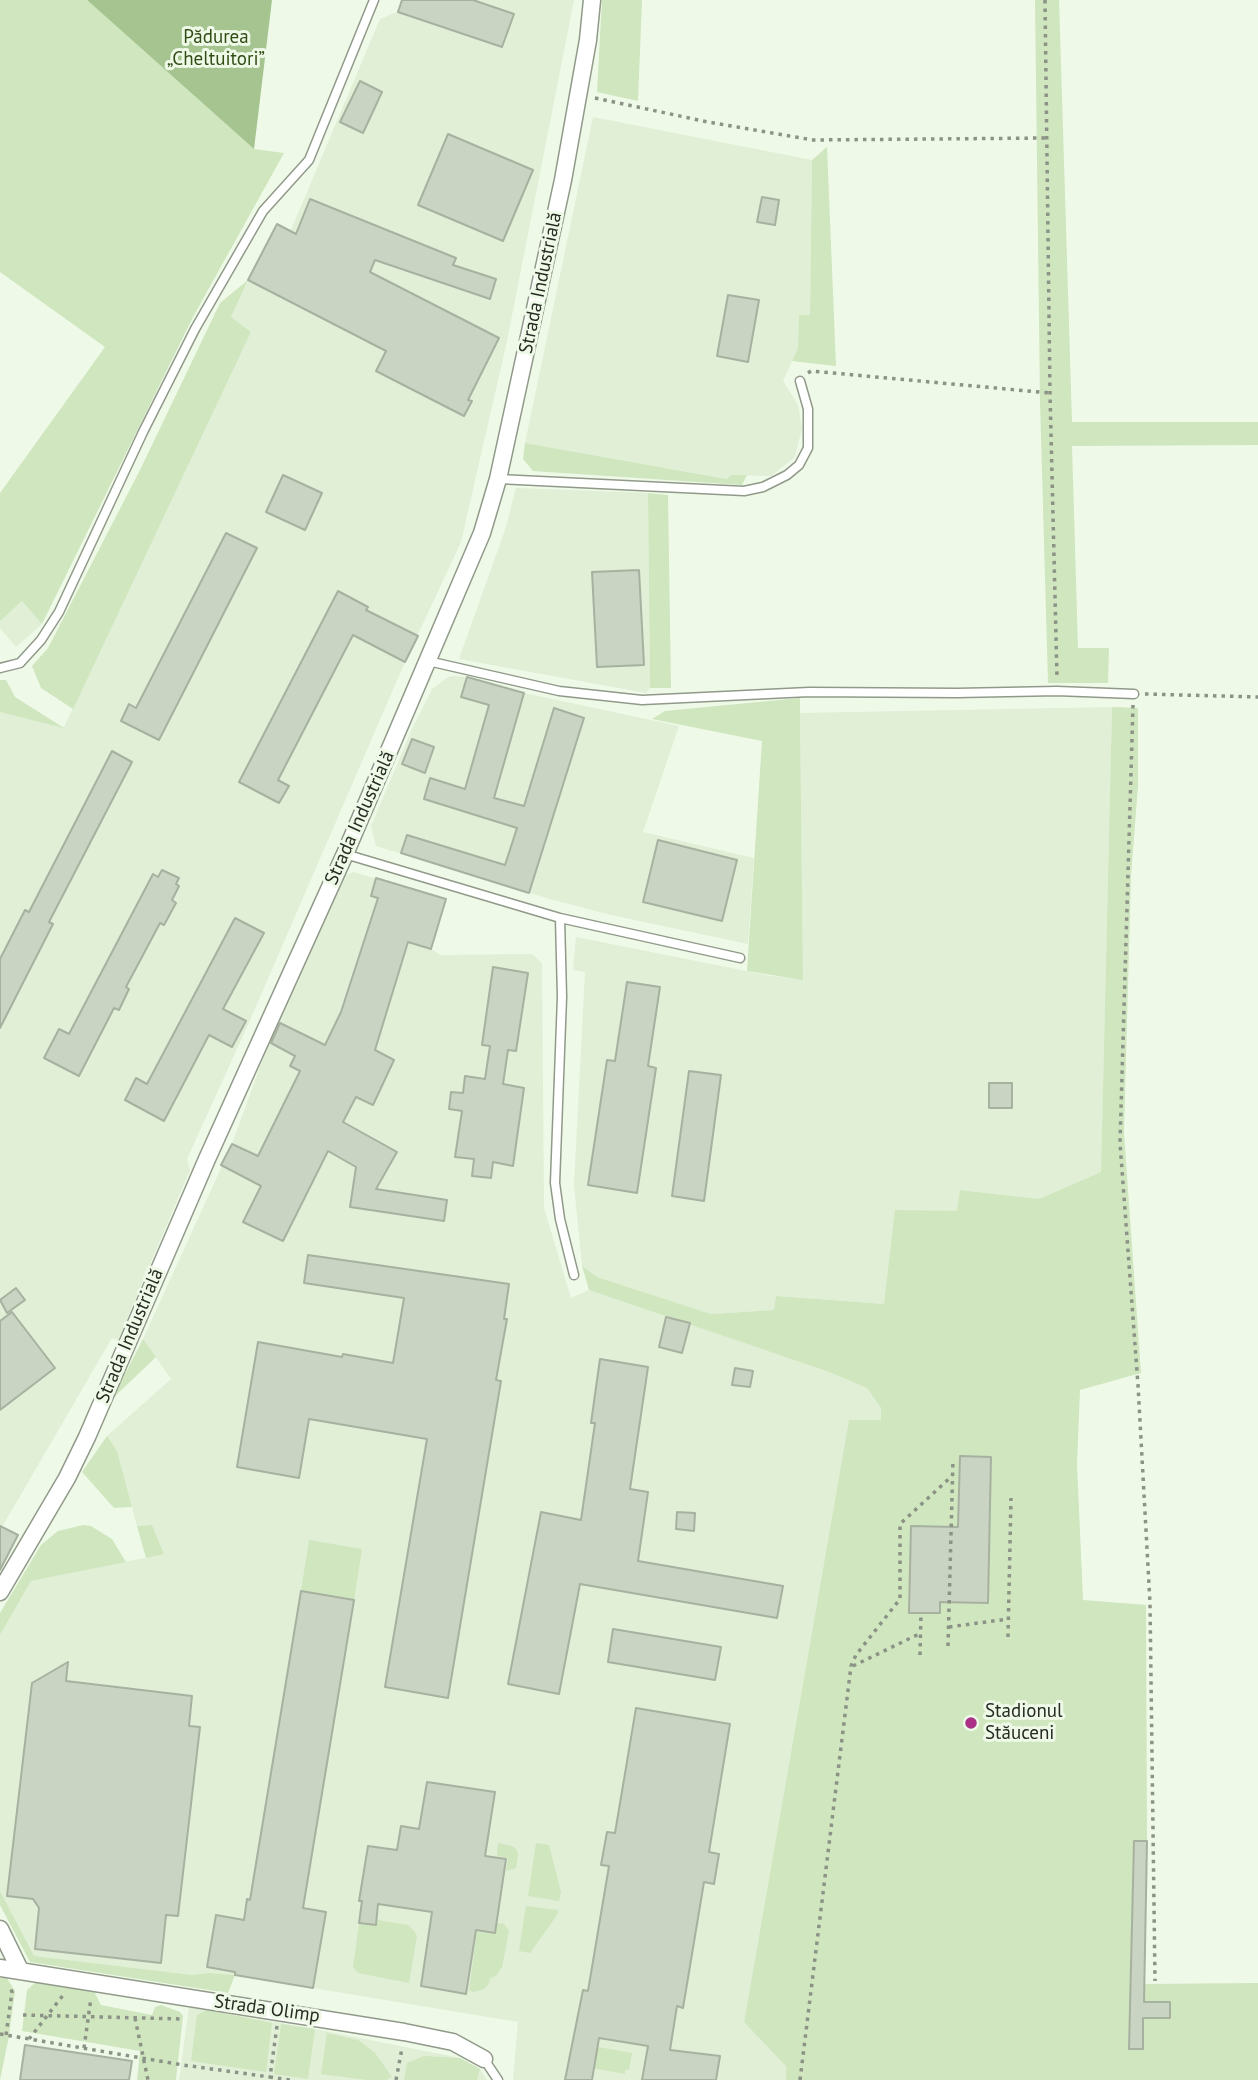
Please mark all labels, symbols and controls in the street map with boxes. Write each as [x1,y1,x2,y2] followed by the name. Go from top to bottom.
[167,27,265,71] park label: Pădurea „Cheltuitori”
[515,210,567,356] street label: Strada Industrială
[320,748,400,888] street label: Strada Industrială
[91,1265,169,1407] street label: Strada Industrială
[985,1701,1063,1745] place label: Stadionul Stăuceni
[963,1715,979,1731] marker: Stadionul Stăuceni
[213,1990,321,2028] street label: Strada Olimp

